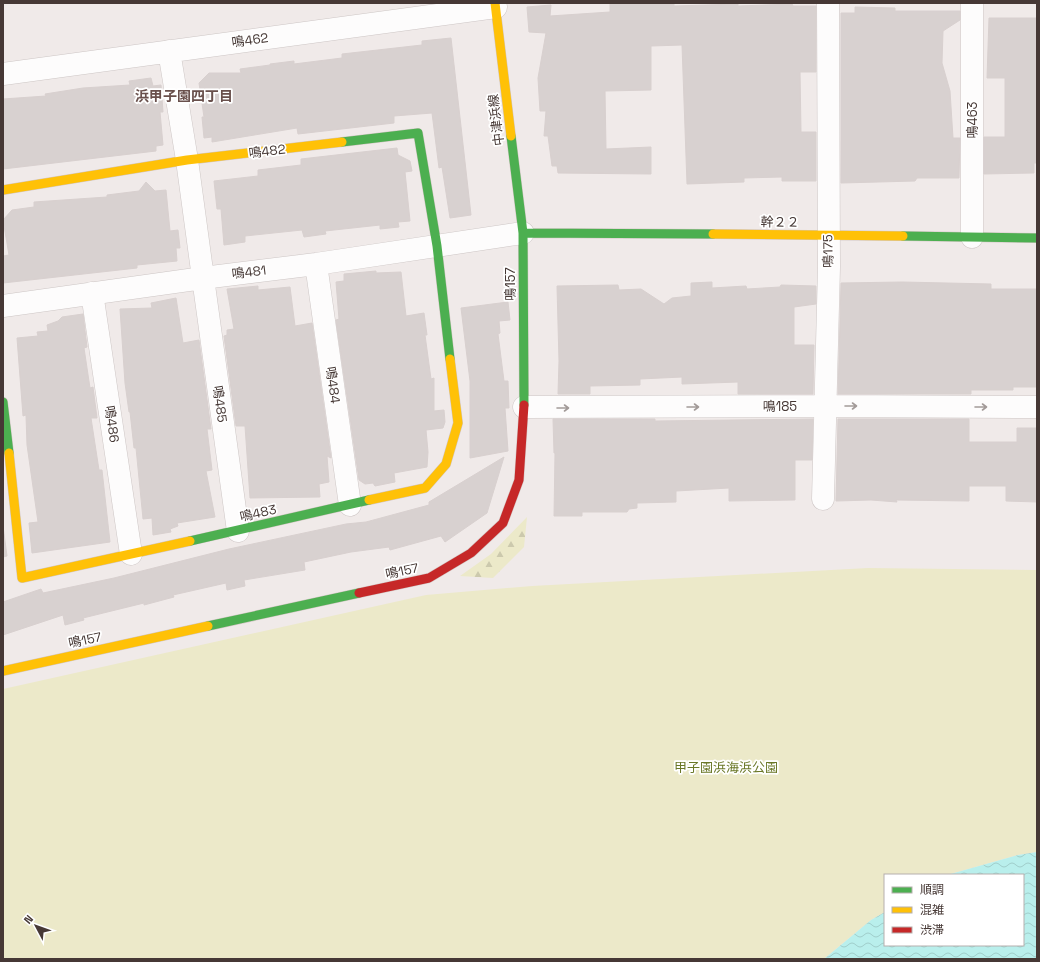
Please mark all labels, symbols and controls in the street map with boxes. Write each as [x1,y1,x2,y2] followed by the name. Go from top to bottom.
[231,29,270,51] street label: 鳴462
[135,87,233,105] district label: 浜甲子園四丁目
[484,93,508,147] street label: 中津浜線
[964,101,981,138] street label: 鳴463
[248,140,287,162] street label: 鳴482
[760,213,800,231] street label: 幹２２
[819,234,837,268] street label: 鳴175
[231,261,267,283] street label: 鳴481
[502,267,519,301] street label: 鳴157
[322,365,344,405] street label: 鳴484
[209,384,231,424] street label: 鳴485
[763,398,797,415] street label: 鳴185
[844,402,857,410] one-way arrow
[686,403,699,411] one-way arrow
[974,403,987,411] one-way arrow
[101,404,123,444] street label: 鳴486
[556,404,569,411] one-way arrow
[238,501,278,525] street label: 鳴483
[384,559,420,583] street label: 鳴157
[67,628,103,652] street label: 鳴157
[674,759,778,776] park label: 甲子園浜海浜公園
[884,874,1024,946] legend
[920,882,944,898] text: 順調
[920,902,944,918] text: 混雑
[16,906,56,946] north arrow
[21,912,36,927] text: N
[920,922,944,938] text: 渋滞

